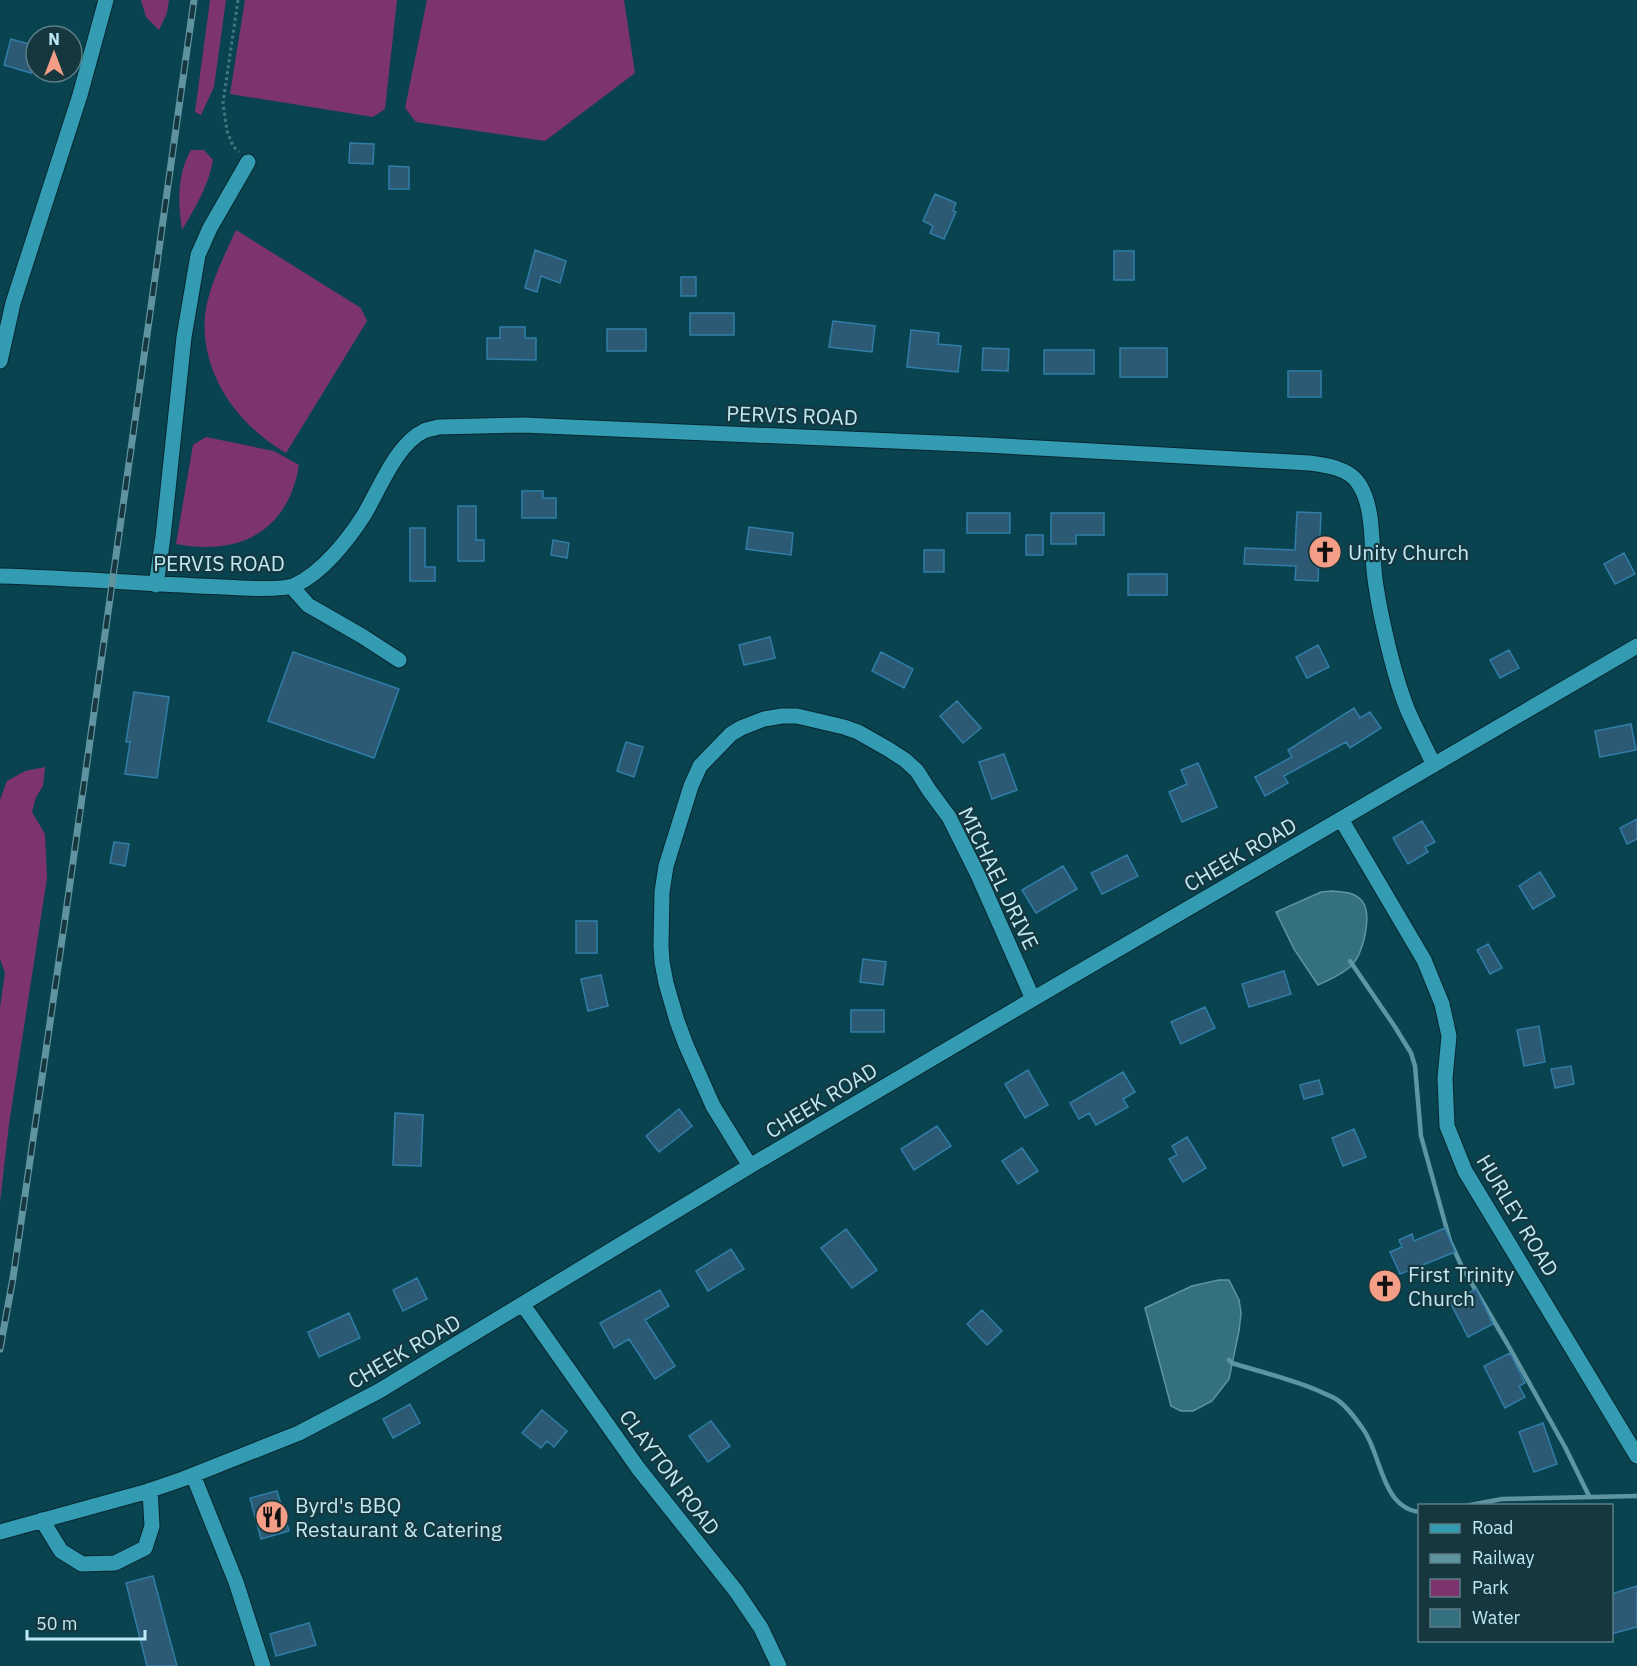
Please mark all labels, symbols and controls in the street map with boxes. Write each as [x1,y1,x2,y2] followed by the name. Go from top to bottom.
[24,24,84,84] north arrow
[48,29,60,49] text: N
[726,399,858,431] street label: PERVIS ROAD
[1307,534,1343,570] church icon: Unity Church
[1348,538,1469,566] place label: Unity Church
[153,549,285,577] street label: PERVIS ROAD
[952,802,1046,954] street label: MICHAEL DRIVE
[1178,810,1302,898] street label: CHEEK ROAD
[760,1056,882,1144] street label: CHEEK ROAD
[1471,1149,1565,1281] street label: HURLEY ROAD
[1408,1260,1515,1312] place label: First Trinity Church
[1367,1268,1403,1304] church icon: First Trinity Church
[342,1307,466,1395] street label: CHEEK ROAD
[614,1404,726,1540] street label: CLAYTON ROAD
[295,1491,502,1543] place label: Byrd's BBQ Restaurant & Catering
[254,1499,290,1535] restaurant icon: Byrd's BBQ Restaurant & Catering
[1418,1504,1613,1642] legend
[1472,1516,1513,1539] text: Road
[1472,1546,1534,1569] text: Railway
[1472,1576,1509,1599] text: Park
[27,1603,146,1641] scale bar
[1472,1606,1521,1629] text: Water
[36,1612,78,1635] text: 50 m

